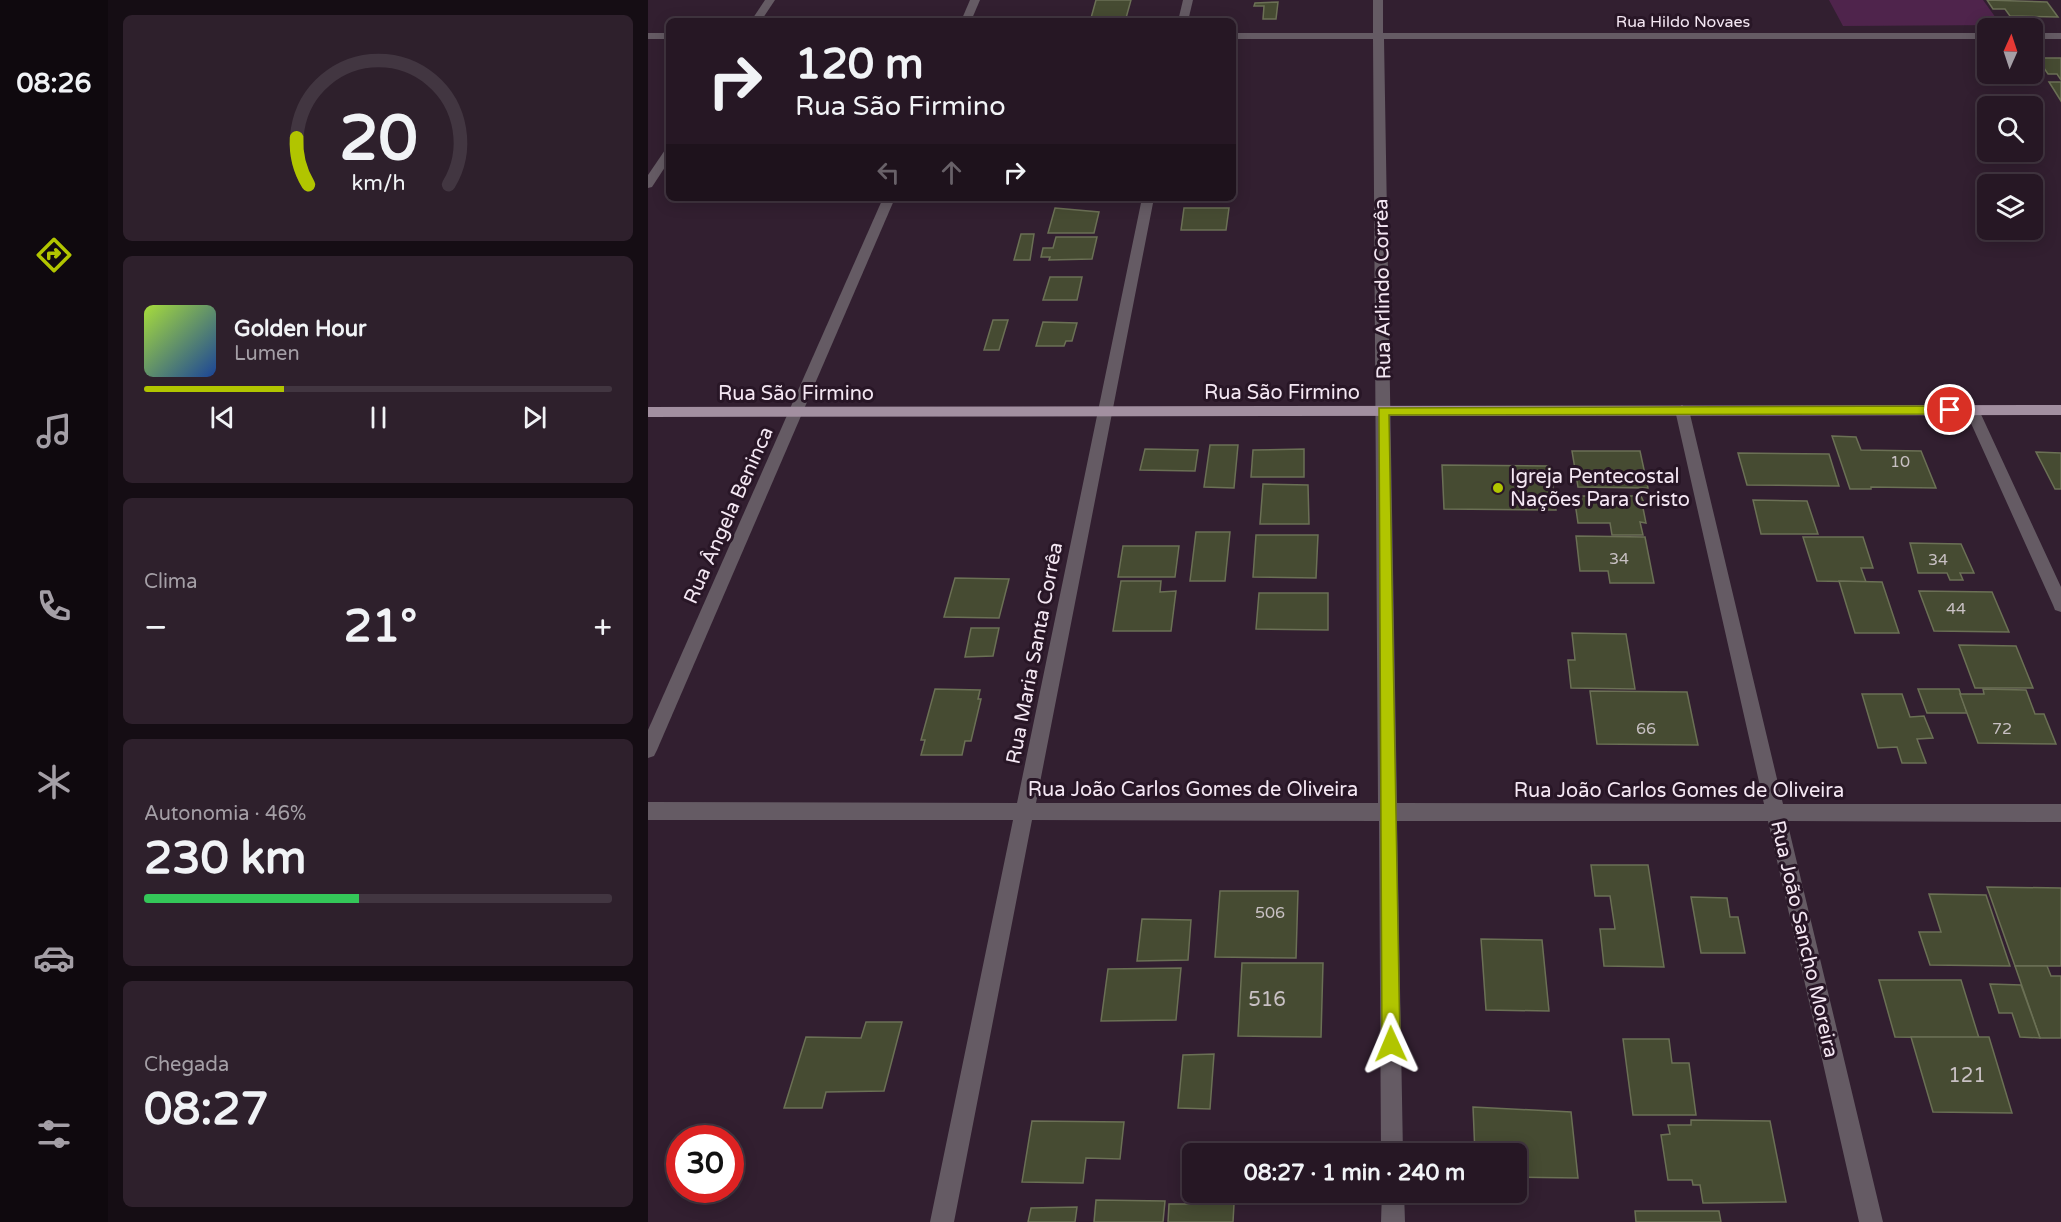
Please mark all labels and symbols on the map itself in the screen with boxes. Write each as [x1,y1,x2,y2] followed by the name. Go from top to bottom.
[1616,12,1750,32] street label: Rua Hildo Novaes
[1977,18,2043,84] north arrow
[1369,198,1397,380] street label: Rua Arlindo Corrêa
[1204,381,1360,405] street label: Rua São Firmino
[718,382,874,406] street label: Rua São Firmino
[1924,384,1975,435] pin
[678,423,779,608] street label: Rua Ângela Beninca
[1890,452,1910,472] house number: 10
[1510,465,1690,512] place label: Igreja Pentecostal Nações Para Cristo
[1491,481,1505,495] marker: Igreja Pentecostal Nações Para Cristo
[1002,540,1068,766] street label: Rua Maria Santa Corrêa
[1609,549,1629,569] house number: 34
[1928,550,1948,570] house number: 34
[1946,599,1966,619] house number: 44
[1636,719,1656,739] house number: 66
[1992,719,2012,739] house number: 72
[1028,778,1358,802] street label: Rua João Carlos Gomes de Oliveira
[1514,779,1844,803] street label: Rua João Carlos Gomes de Oliveira
[1765,818,1843,1060] street label: Rua João Sancho Moreira
[1255,903,1285,923] house number: 506
[1248,988,1286,1012] house number: 516
[1359,1012,1423,1076] position arrow
[1948,1064,1986,1088] house number: 121
[666,1125,744,1203] speed limit sign: 30

